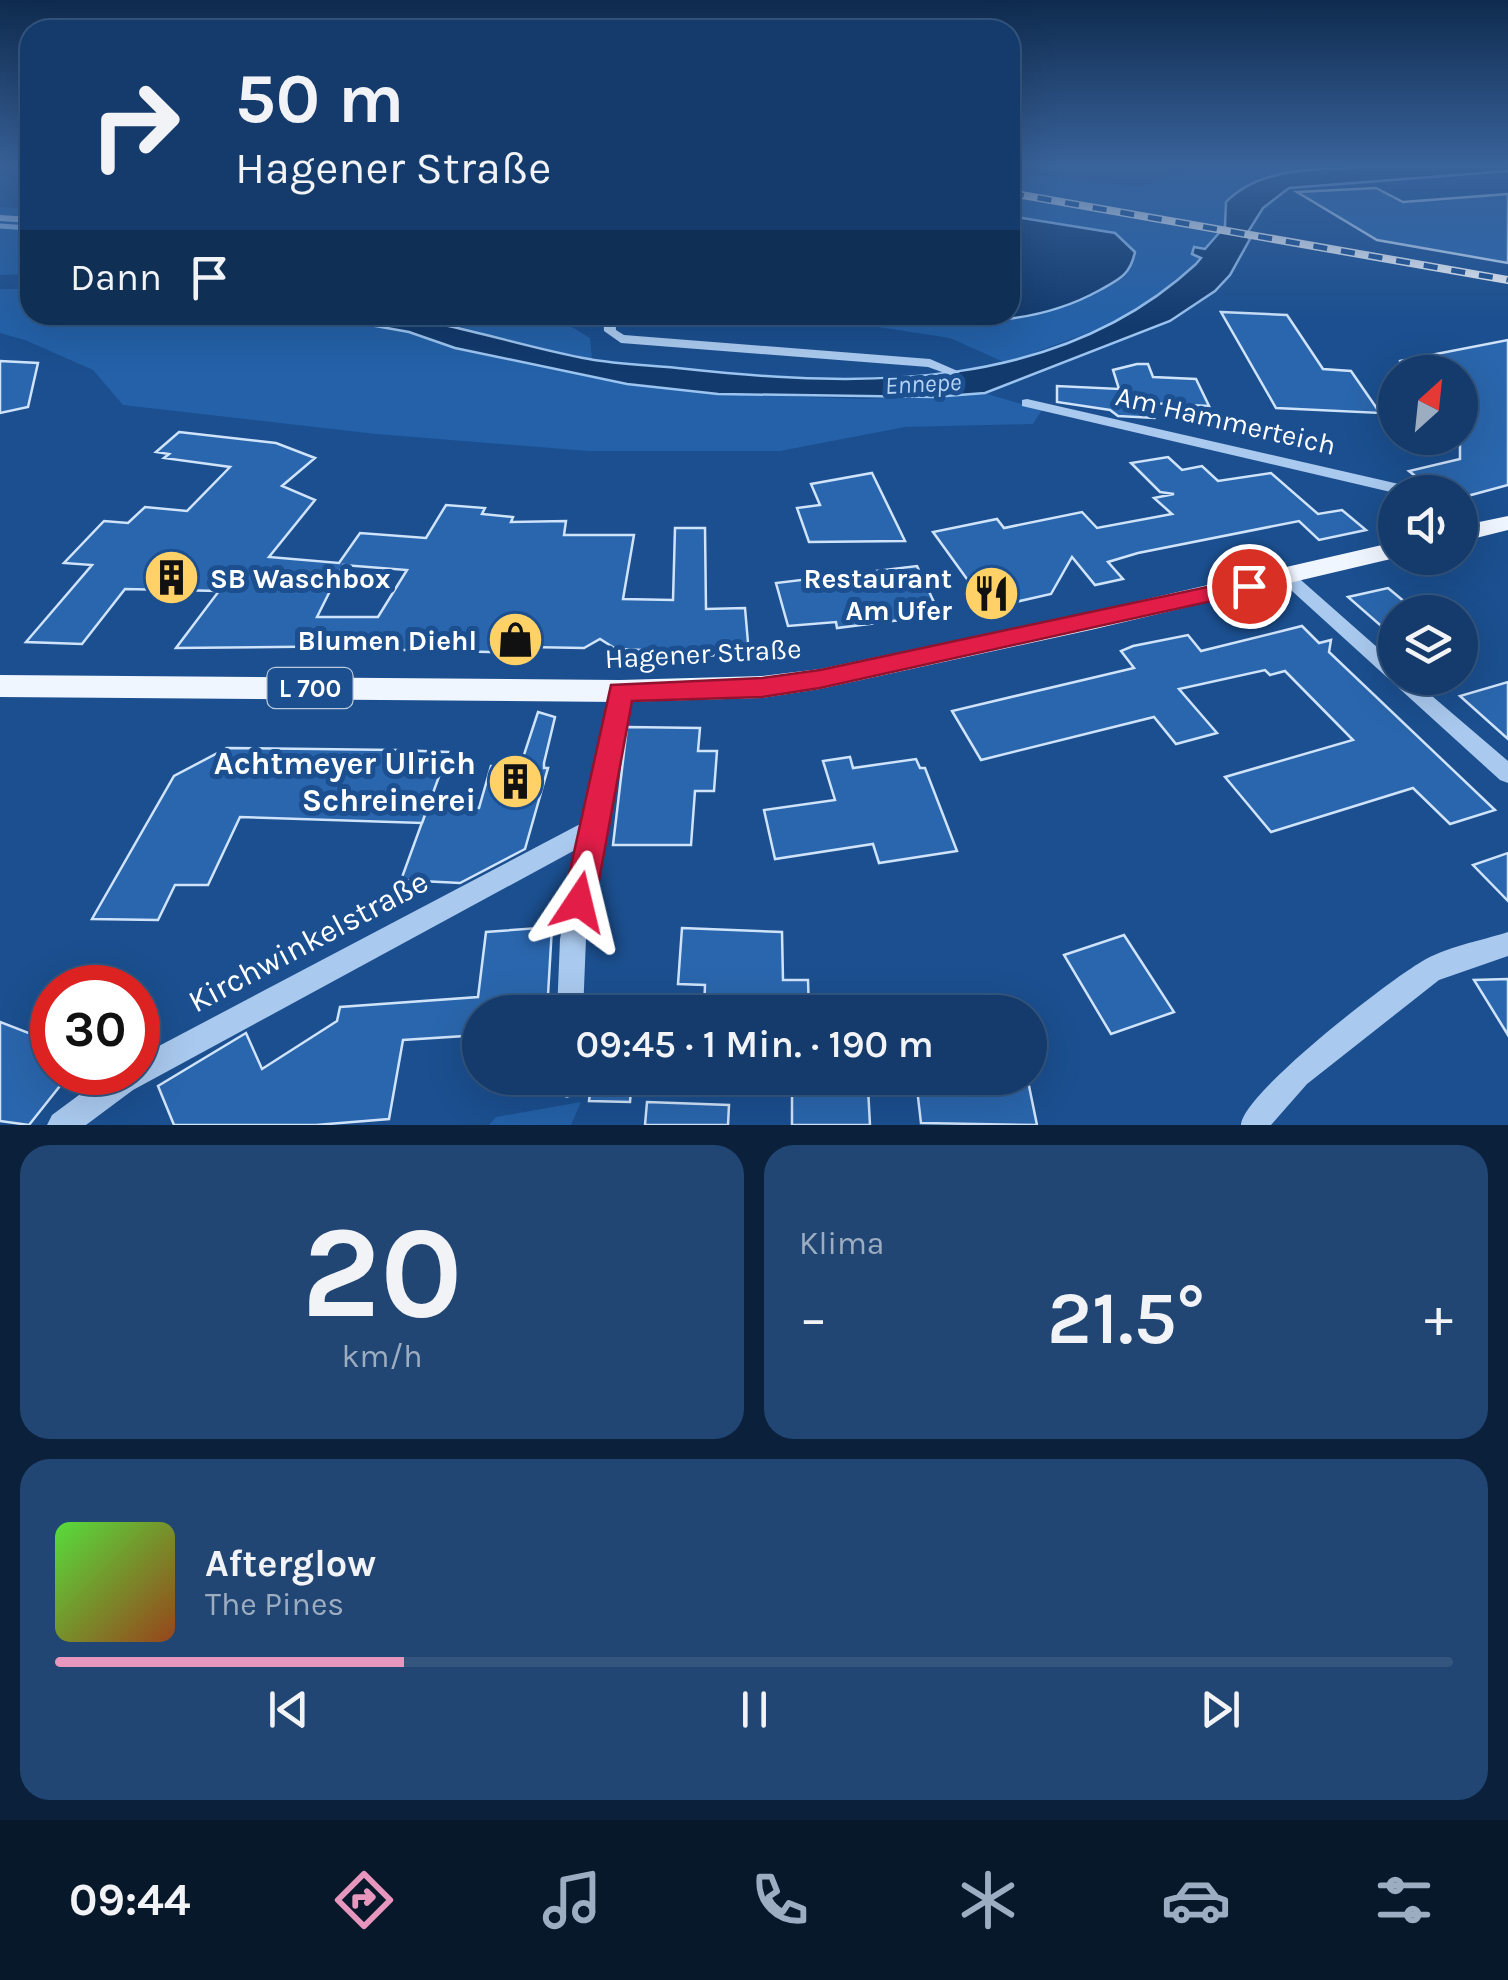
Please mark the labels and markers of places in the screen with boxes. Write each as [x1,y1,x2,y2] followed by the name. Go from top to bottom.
[1207,544,1292,629] pin
[141,548,201,608] building icon: SB Waschbox
[210,562,391,595] place label: SB Waschbox
[804,562,952,627] place label: Restaurant Am Ufer
[961,564,1021,624] restaurant icon: Restaurant Am Ufer
[486,610,546,670] shop icon: Blumen Diehl
[298,624,477,657] place label: Blumen Diehl
[214,745,476,819] place label: Achtmeyer Ulrich Schreinerei
[485,751,545,811] building icon: Achtmeyer Ulrich Schreinerei

